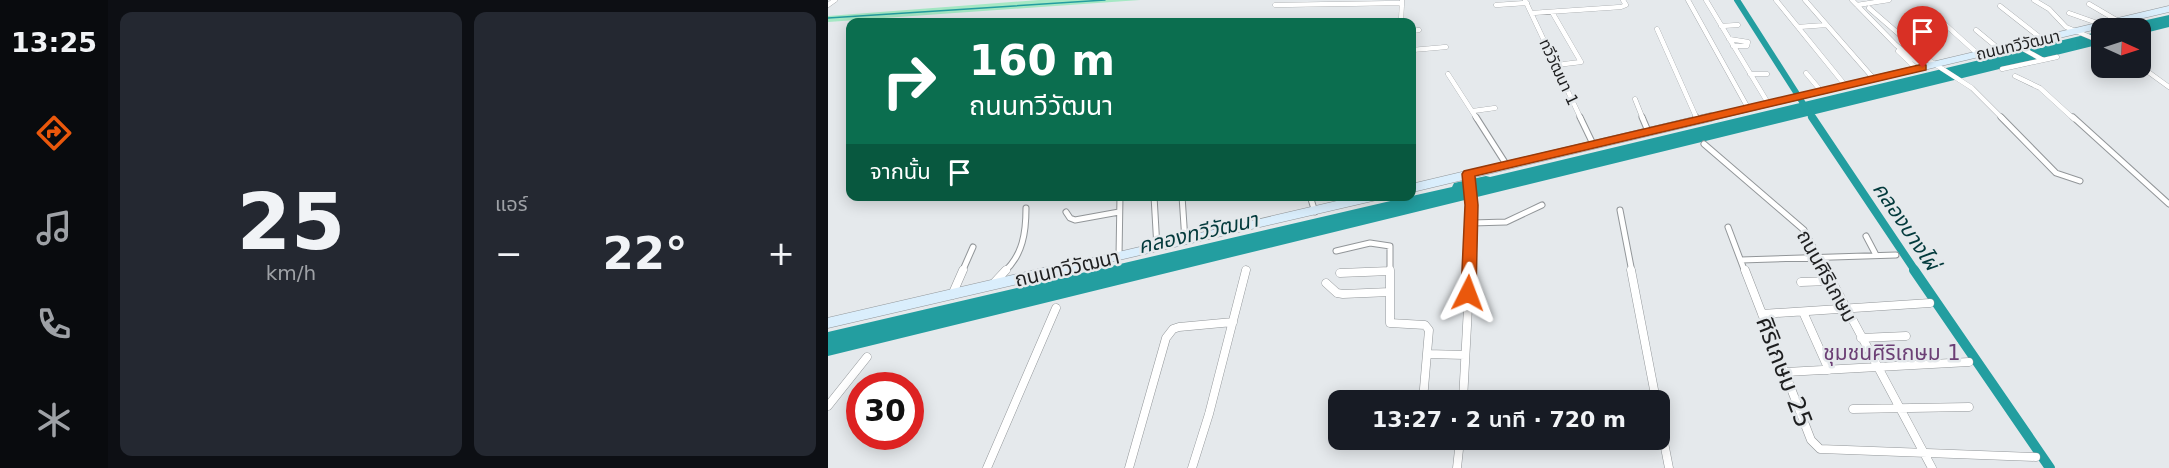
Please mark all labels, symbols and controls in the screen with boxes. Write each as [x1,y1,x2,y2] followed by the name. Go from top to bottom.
[1897,6,1948,68] pin
[1906,15,1939,48] icon: arrive
[2091,18,2151,78] north arrow
[2091,18,2151,78] map controls
[1974,26,2062,64] street label: ถนนทวีวัฒนา
[11,27,97,58] text: 13:25
[969,36,1115,85] text: 160 m
[1535,36,1583,108] street label: ทวีวัฒนา 1
[870,42,948,120] icon: right
[969,90,1113,121] text: ถนนทวีวัฒนา
[33,112,75,154] icon: directions
[943,156,976,189] icon: arrive
[870,159,931,184] text: จากนั้น
[237,177,345,267] text: 25
[1868,178,1946,277] water label: คลองบางไผ่
[495,192,527,216] text: แอร์
[33,207,75,249] icon: music
[1136,207,1262,258] water label: คลองทวีวัฒนา
[1792,226,1862,326] street label: ถนนศิริเกษม
[602,227,688,280] text: 22°
[495,234,523,273] text: −
[767,234,795,273] text: +
[1012,244,1122,292] street label: ถนนทวีวัฒนา
[266,261,316,285] text: km/h
[1436,261,1500,325] position arrow
[33,303,75,345] icon: phone
[1750,313,1818,431] street label: ศิริเกษม 25
[1823,341,1961,366] district label: ชุมชนศิริเกษม 1
[846,372,924,450] speed limit sign: 30
[33,399,75,441] icon: climate
[1372,407,1626,432] text: 13:27 · 2 นาที · 720 m

